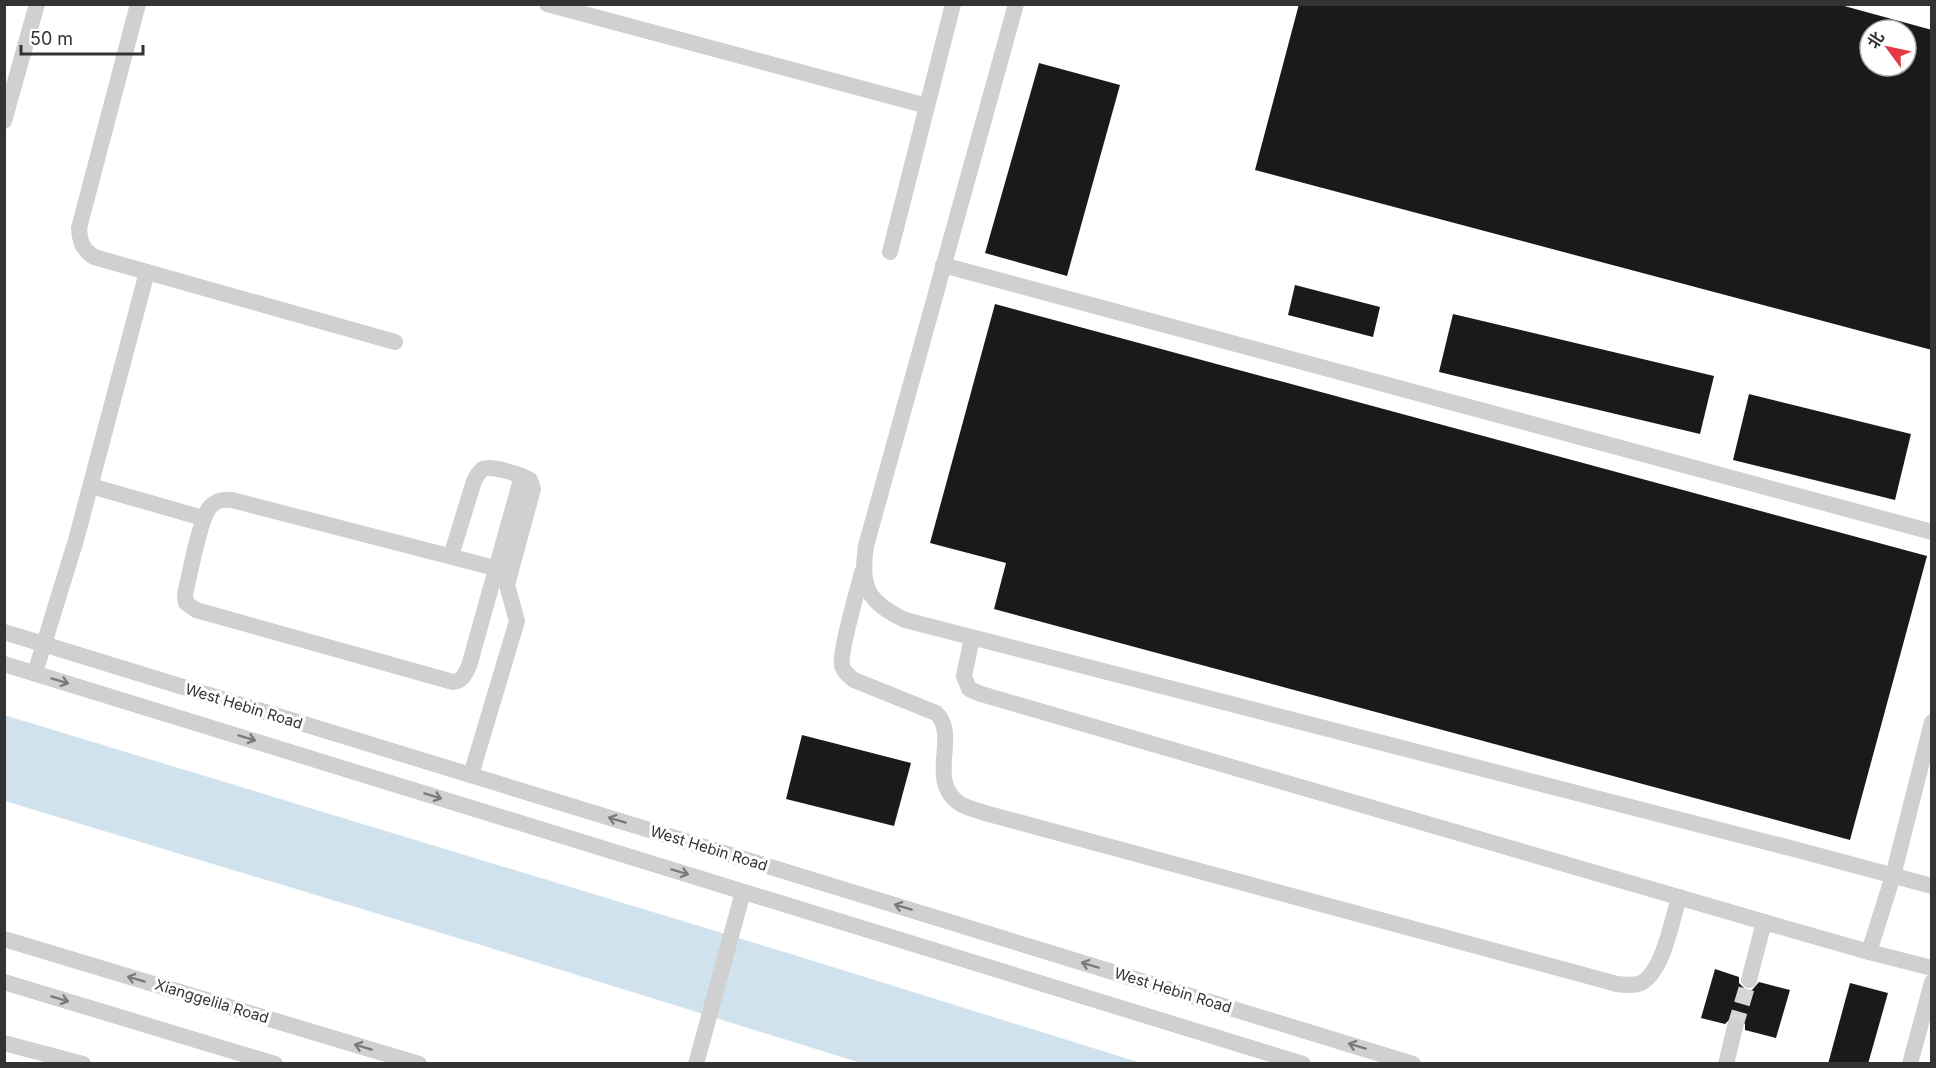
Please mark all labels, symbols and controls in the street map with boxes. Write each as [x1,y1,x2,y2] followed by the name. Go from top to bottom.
[21,18,142,56] scale bar
[1858,18,1918,78] north arrow
[30,28,73,49] text: 50 m
[1863,28,1888,52] text: 北
[51,676,70,687] one-way arrow
[183,679,305,733] street label: West Hebin Road
[237,733,256,744] one-way arrow
[423,791,442,802] one-way arrow
[608,813,627,824] one-way arrow
[648,821,770,875] street label: West Hebin Road
[670,867,689,878] one-way arrow
[894,901,913,912] one-way arrow
[1081,959,1100,970] one-way arrow
[1112,963,1234,1017] street label: West Hebin Road
[127,973,146,984] one-way arrow
[153,975,271,1027] street label: Xianggelila Road
[51,994,70,1005] one-way arrow
[1348,1040,1367,1051] one-way arrow
[354,1041,373,1052] one-way arrow

